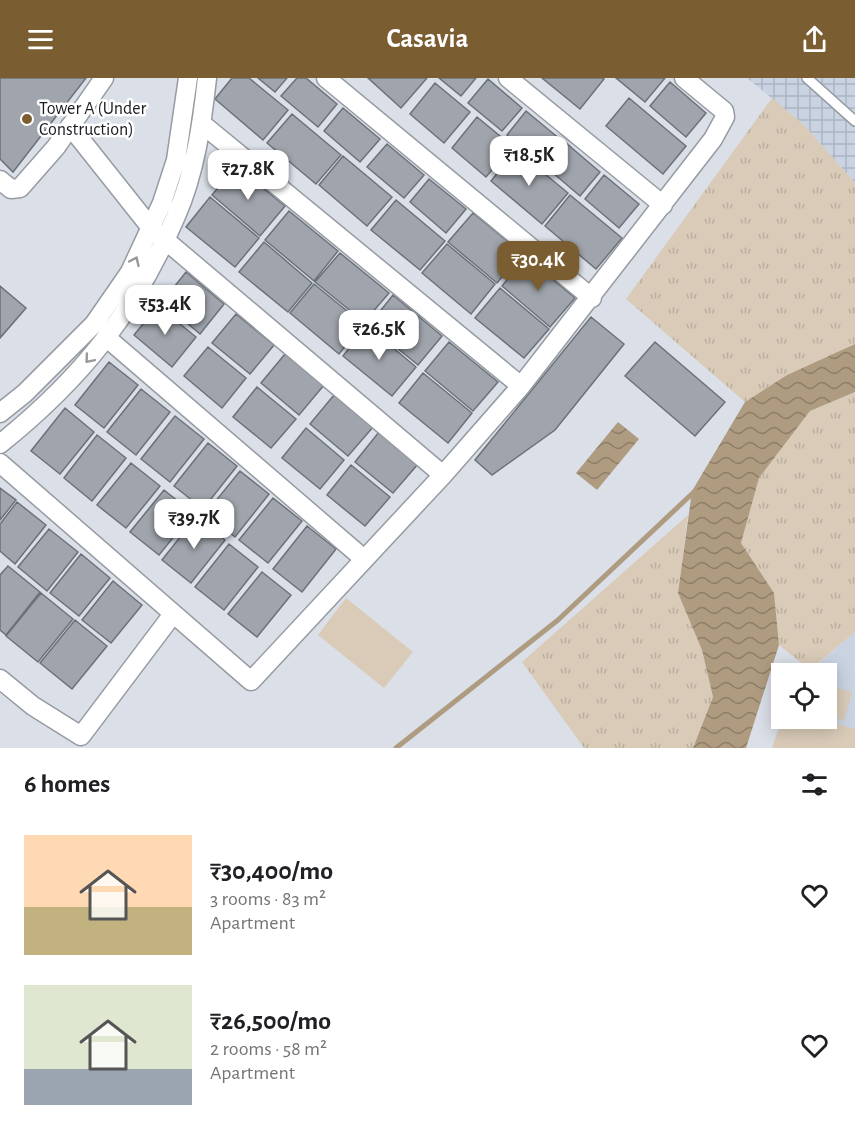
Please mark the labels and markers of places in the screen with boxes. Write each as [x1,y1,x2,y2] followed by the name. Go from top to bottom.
[39,100,147,139] place label: Tower A (Under Construction)
[20,112,34,126] marker: Tower A (Under Construction)
[480,136,578,187] pin: ₹18.5K
[199,150,297,201] pin: ₹27.8K
[489,241,587,292] pin: ₹30.4K
[116,285,214,336] pin: ₹53.4K
[330,310,428,361] pin: ₹26.5K
[145,499,243,550] pin: ₹39.7K

